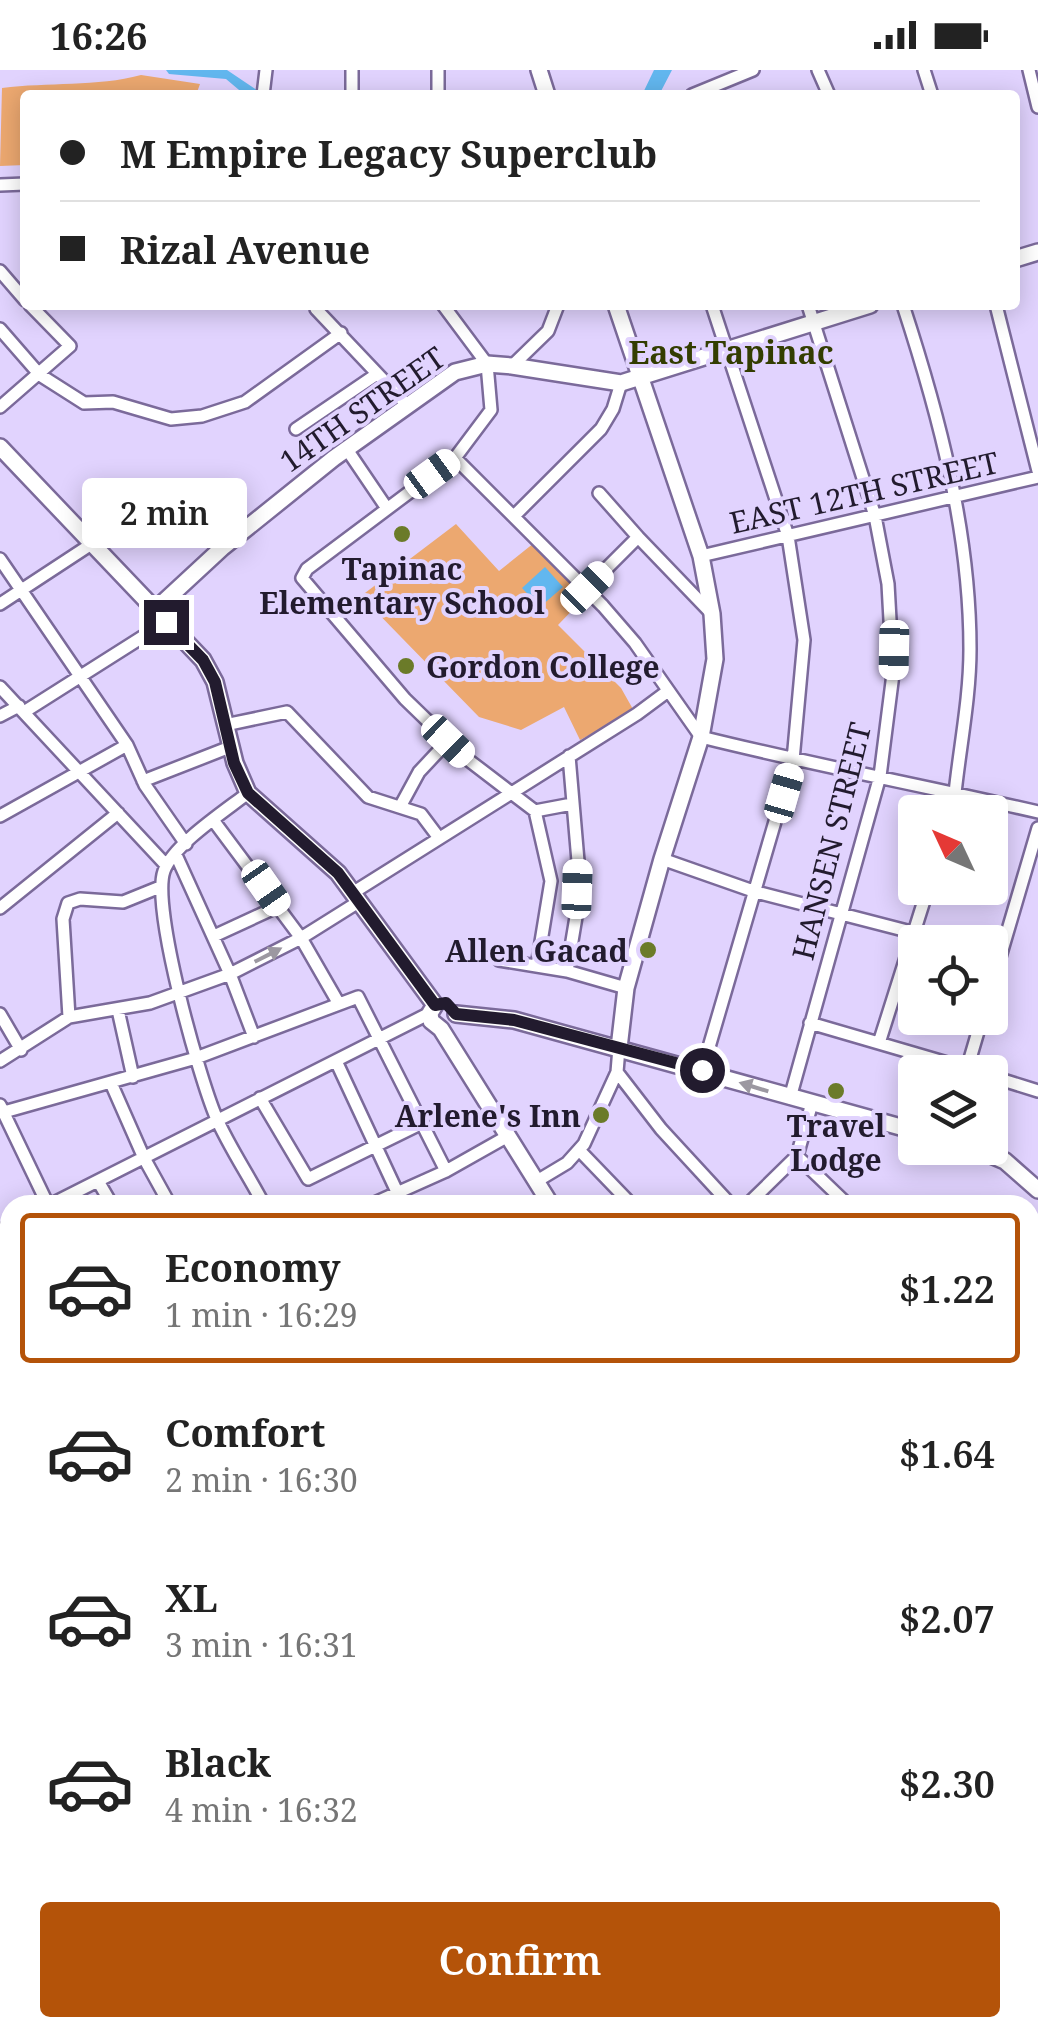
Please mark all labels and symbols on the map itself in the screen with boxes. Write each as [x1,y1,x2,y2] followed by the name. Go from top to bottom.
[628,330,834,373] district label: East Tapinac
[271,337,453,481] street label: 14TH STREET
[725,441,1003,543] street label: EAST 12TH STREET
[399,444,465,504] car
[84,477,248,547] callout: 2 min
[391,523,413,545] marker: Tapinac Elementary School
[259,548,545,623] place label: Tapinac Elementary School
[555,556,619,620] car
[144,600,189,645] route end
[878,620,910,680] car
[426,646,660,687] place label: Gordon College
[395,655,417,677] marker: Gordon College
[416,709,480,773] car
[782,718,880,964] street label: HANSEN STREET
[761,760,807,826] car
[898,795,1008,905] north arrow
[237,855,295,921] car
[561,858,593,920] car
[445,930,628,971] place label: Allen Gacad
[637,939,659,961] marker: Allen Gacad
[254,947,283,964] one-way arrow
[680,1048,725,1093] route start
[738,1078,768,1093] one-way arrow
[825,1080,847,1102] marker: Travel Lodge
[395,1095,581,1136] place label: Arlene's Inn
[590,1104,612,1126] marker: Arlene's Inn
[787,1105,886,1180] place label: Travel Lodge

